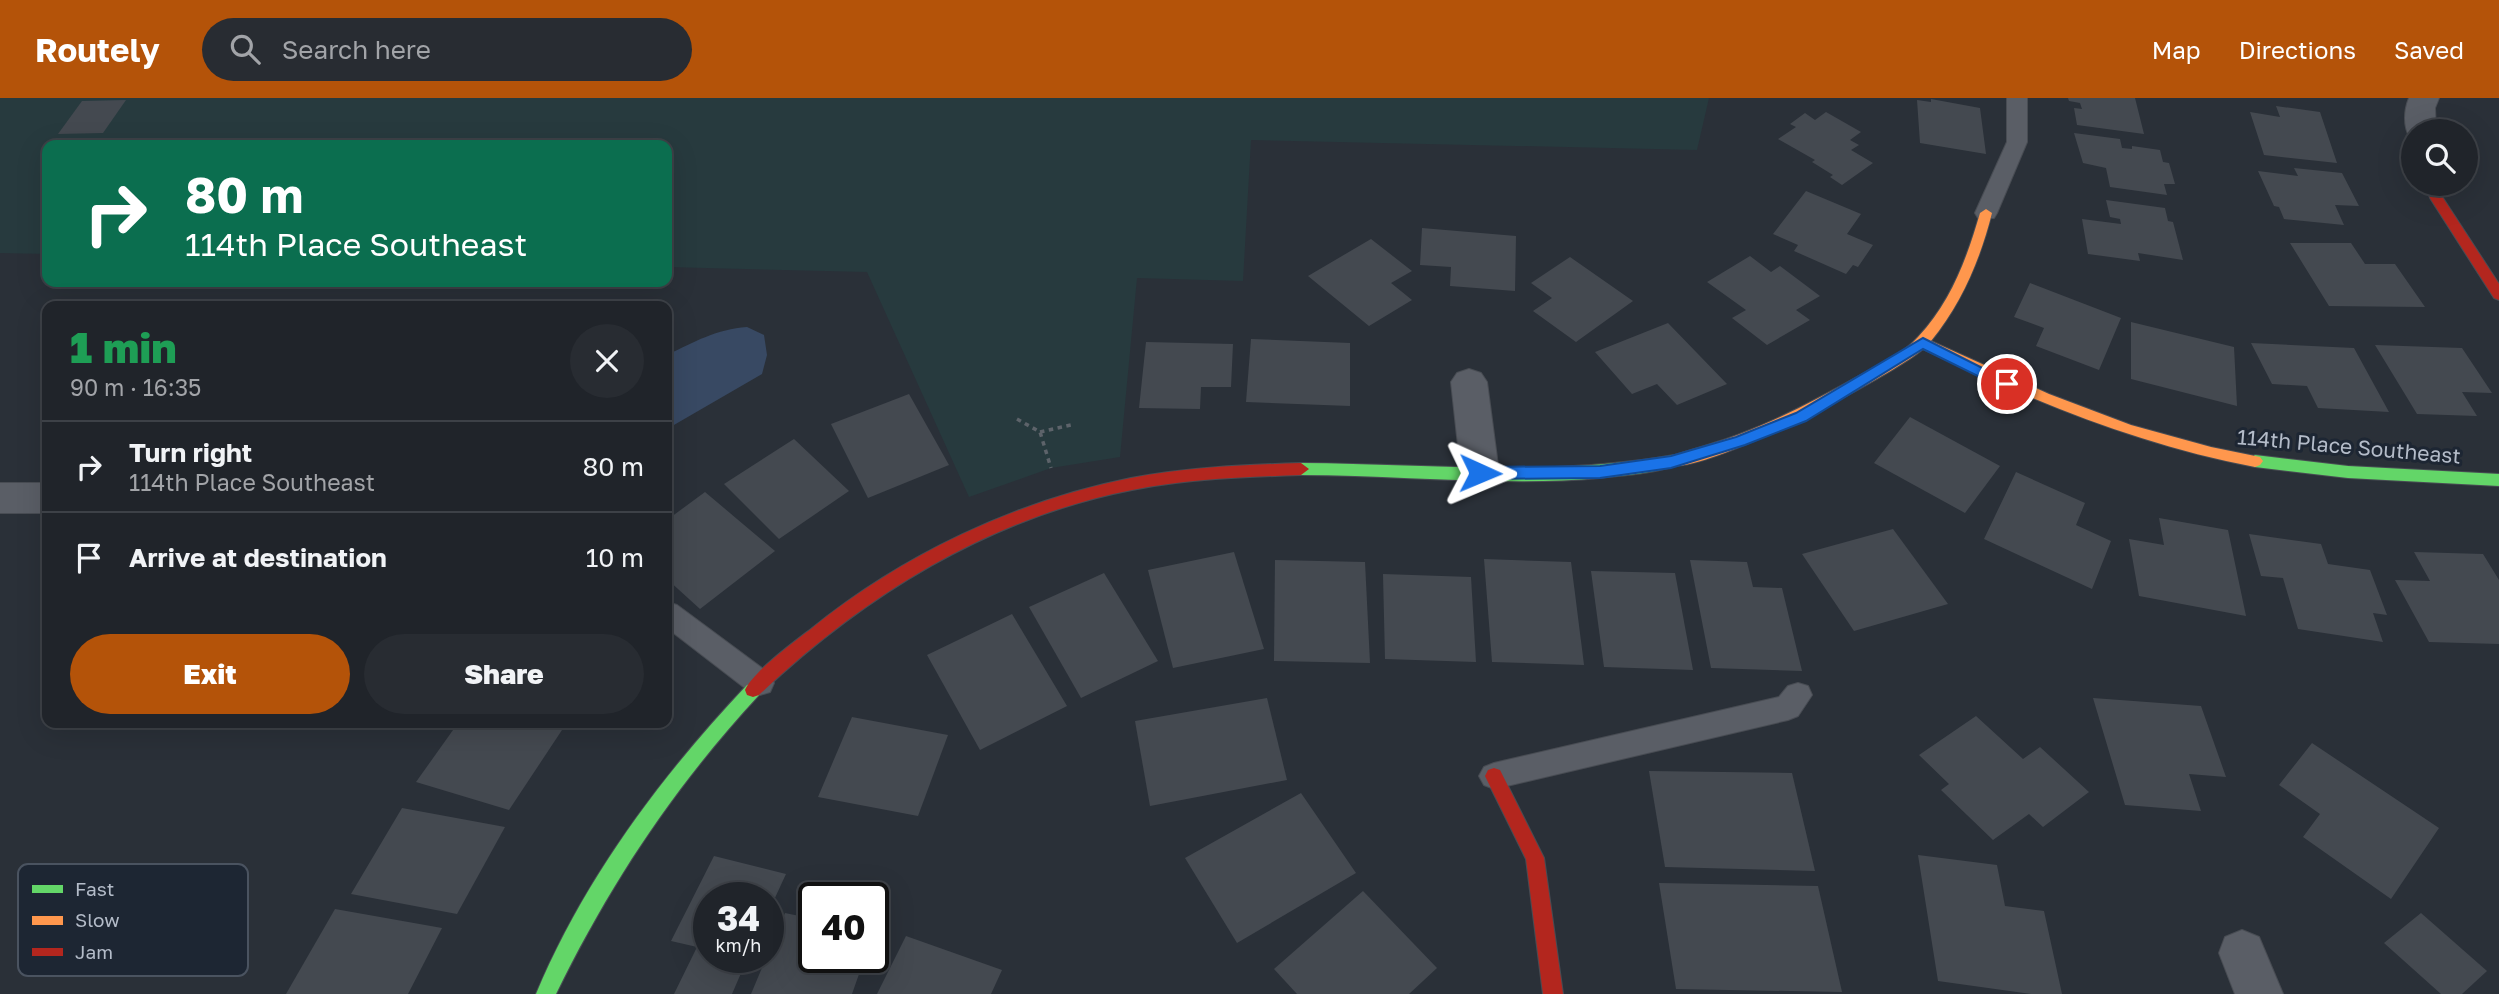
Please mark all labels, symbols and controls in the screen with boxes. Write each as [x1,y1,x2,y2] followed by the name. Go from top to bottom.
[202,18,692,81] search box
[35,30,160,69] text: Routely
[226,30,264,68] icon: search
[282,34,431,65] text: Search here
[2152,35,2201,64] text: Map
[2239,35,2356,64] text: Directions
[2394,35,2464,64] text: Saved
[2401,119,2478,196] map controls
[2401,119,2478,196] button: search
[185,165,303,224] text: 80 m
[70,168,161,259] icon: right
[185,225,527,263] text: 114th Place Southeast
[70,322,177,372] text: 1 min
[570,324,644,398] button: close
[1977,354,2037,414] pin
[1988,365,2026,403] icon: arrive
[70,373,201,401] text: 90 m · 16:35
[2236,423,2462,469] street label: 114th Place Southeast
[1443,436,1517,510] position arrow
[129,437,252,468] text: Turn right
[70,448,108,486] icon: right
[583,451,644,482] text: 80 m
[129,468,375,496] text: 114th Place Southeast
[70,539,108,577] icon: arrive
[129,542,387,573] text: Arrive at destination
[586,542,644,573] text: 10 m
[70,634,350,714] button: Exit
[364,634,644,714] button: Share
[18,864,248,976] legend
[75,877,114,900] text: Fast
[798,882,889,973] speed limit sign: 40
[717,897,760,939] text: 34
[75,908,120,931] text: Slow
[716,934,761,956] text: km/h
[75,940,113,963] text: Jam

